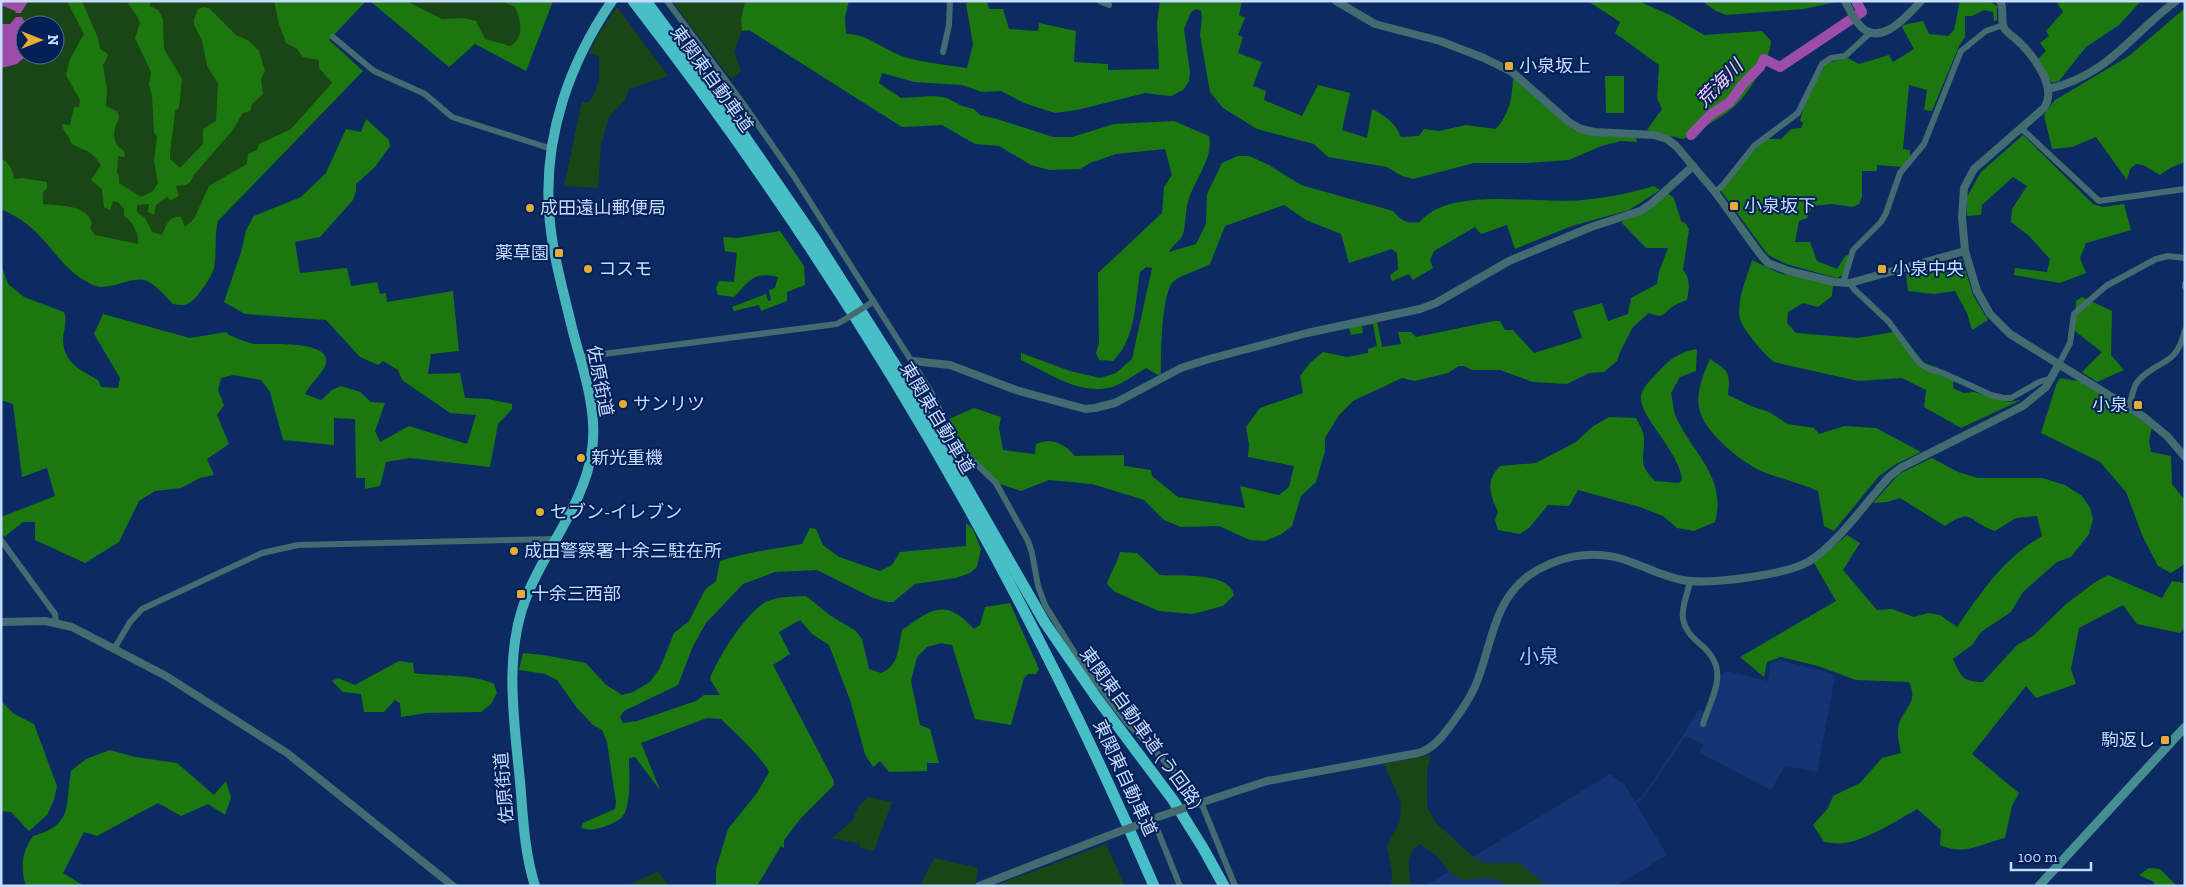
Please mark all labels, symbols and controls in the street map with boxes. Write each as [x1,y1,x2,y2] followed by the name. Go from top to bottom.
[15,15,65,65] north arrow
[666,22,758,136] street label: 東関東自動車道
[44,35,61,46] text: N
[1691,53,1749,112] water label: 荒海川
[1519,55,1591,77] place label: 小泉坂上
[1503,60,1515,72] marker: 小泉坂上
[1744,195,1816,217] place label: 小泉坂下
[540,197,666,219] place label: 成田遠山郵便局
[1728,200,1740,212] marker: 小泉坂下
[524,202,536,214] marker: 成田遠山郵便局
[495,242,549,264] place label: 薬草園
[553,247,565,259] marker: 薬草園
[598,258,652,280] place label: コスモ
[1892,258,1964,280] place label: 小泉中央
[582,263,594,275] marker: コスモ
[1876,263,1888,275] marker: 小泉中央
[582,344,618,418] street label: 佐原街道
[895,358,979,478] street label: 東関東自動車道
[633,393,705,415] place label: サンリツ
[2092,394,2128,416] place label: 小泉
[617,398,629,410] marker: サンリツ
[2132,399,2144,411] marker: 小泉
[591,447,663,469] place label: 新光重機
[575,452,587,464] marker: 新光重機
[550,501,682,523] place label: セブン-イレブン
[534,506,546,518] marker: セブン-イレブン
[524,540,722,562] place label: 成田警察署十余三駐在所
[508,545,520,557] marker: 成田警察署十余三駐在所
[531,583,621,605] place label: 十余三西部
[515,588,527,600] marker: 十余三西部
[1075,643,1207,813] street label: 東関東自動車道 (う回路)
[1519,644,1559,668] district label: 小泉
[1089,716,1161,840] street label: 東関東自動車道
[2101,729,2155,751] place label: 駒返し
[2159,734,2171,746] marker: 駒返し
[490,751,518,825] street label: 佐原街道
[2011,840,2091,872] scale bar
[2018,848,2057,866] text: 100 m

